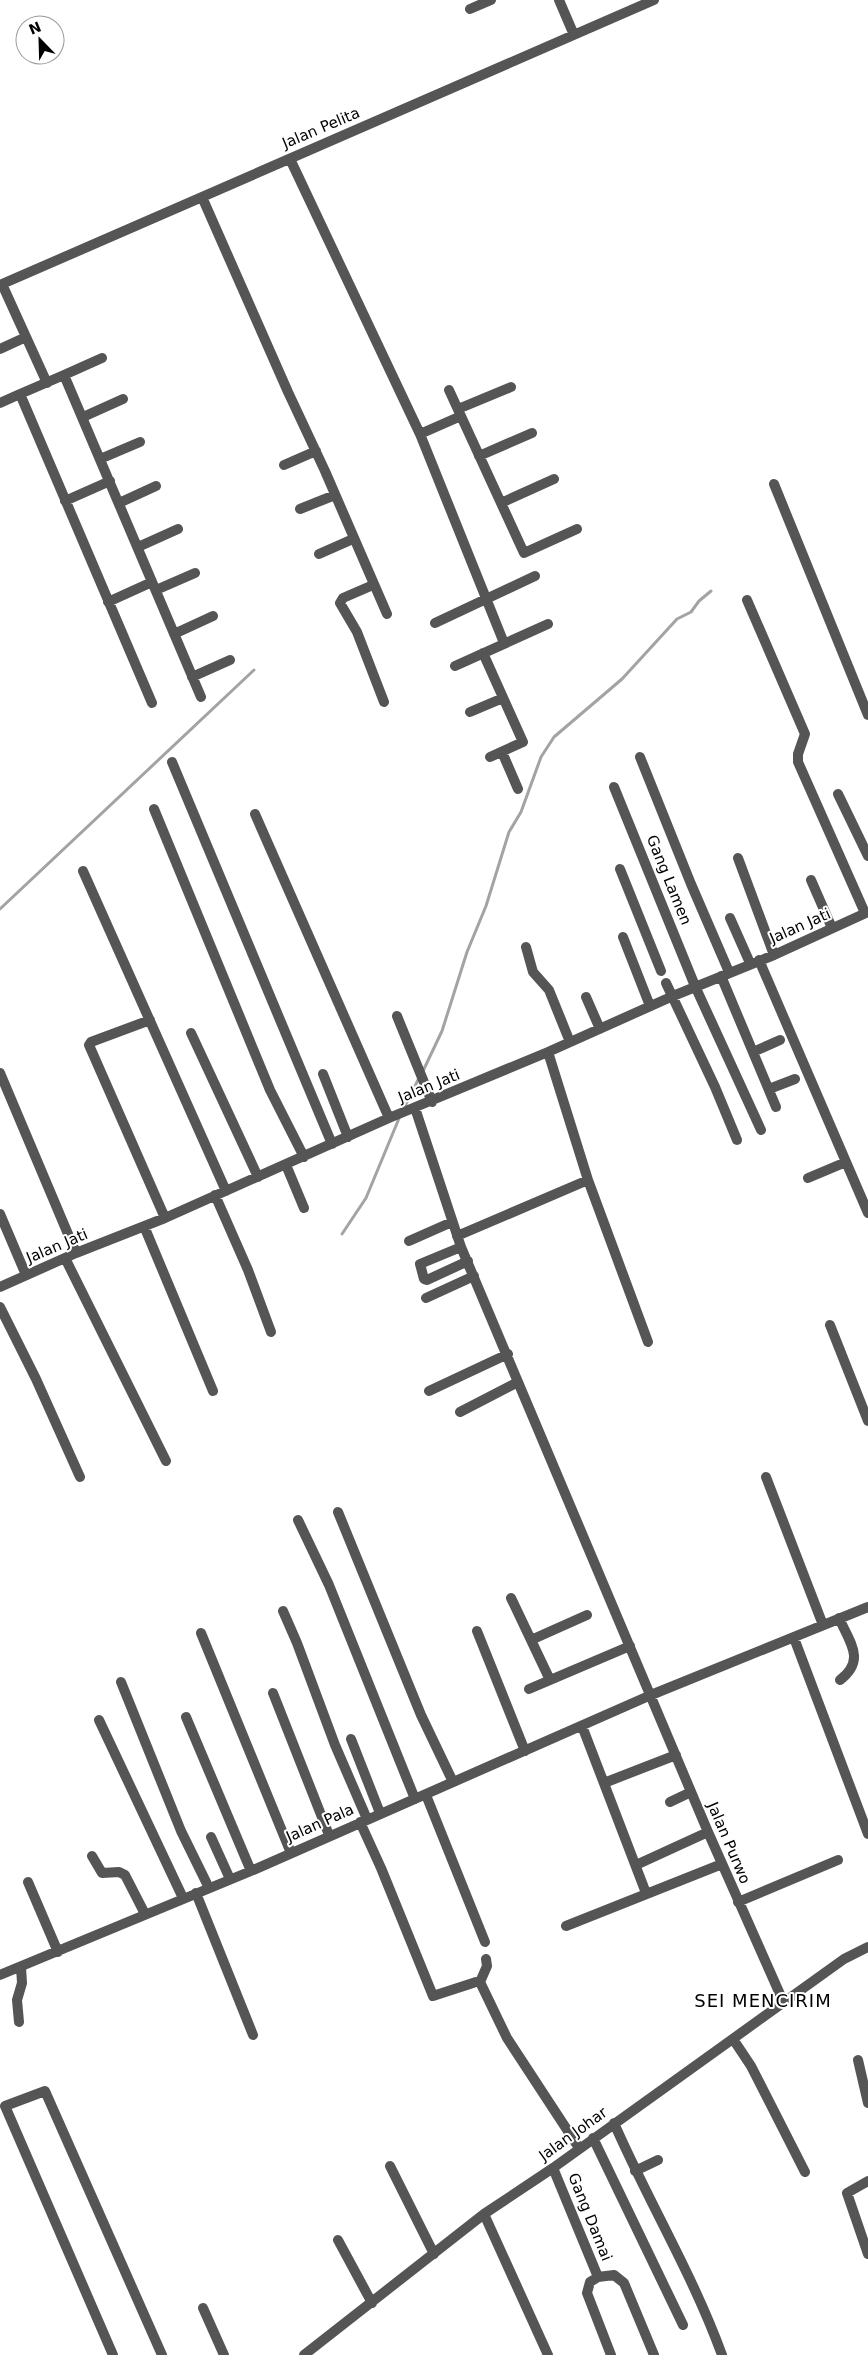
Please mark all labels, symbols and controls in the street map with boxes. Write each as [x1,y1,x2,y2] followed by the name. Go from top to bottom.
[15,15,65,65] north arrow
[26,18,43,38] text: N
[279,104,362,153] street label: Jalan Pelita
[643,832,695,928] street label: Gang Lamen
[766,905,833,948] street label: Jalan Jati
[395,1065,462,1107] street label: Jalan Jati
[23,1225,90,1267] street label: Jalan Jati
[703,1798,754,1887] street label: Jalan Purwo
[282,1800,357,1846] street label: Jalan Pala
[694,1990,832,2011] district label: SEI MENCIRIM
[535,2103,611,2165] street label: Jalan Johar
[564,2170,616,2264] street label: Gang Damai

